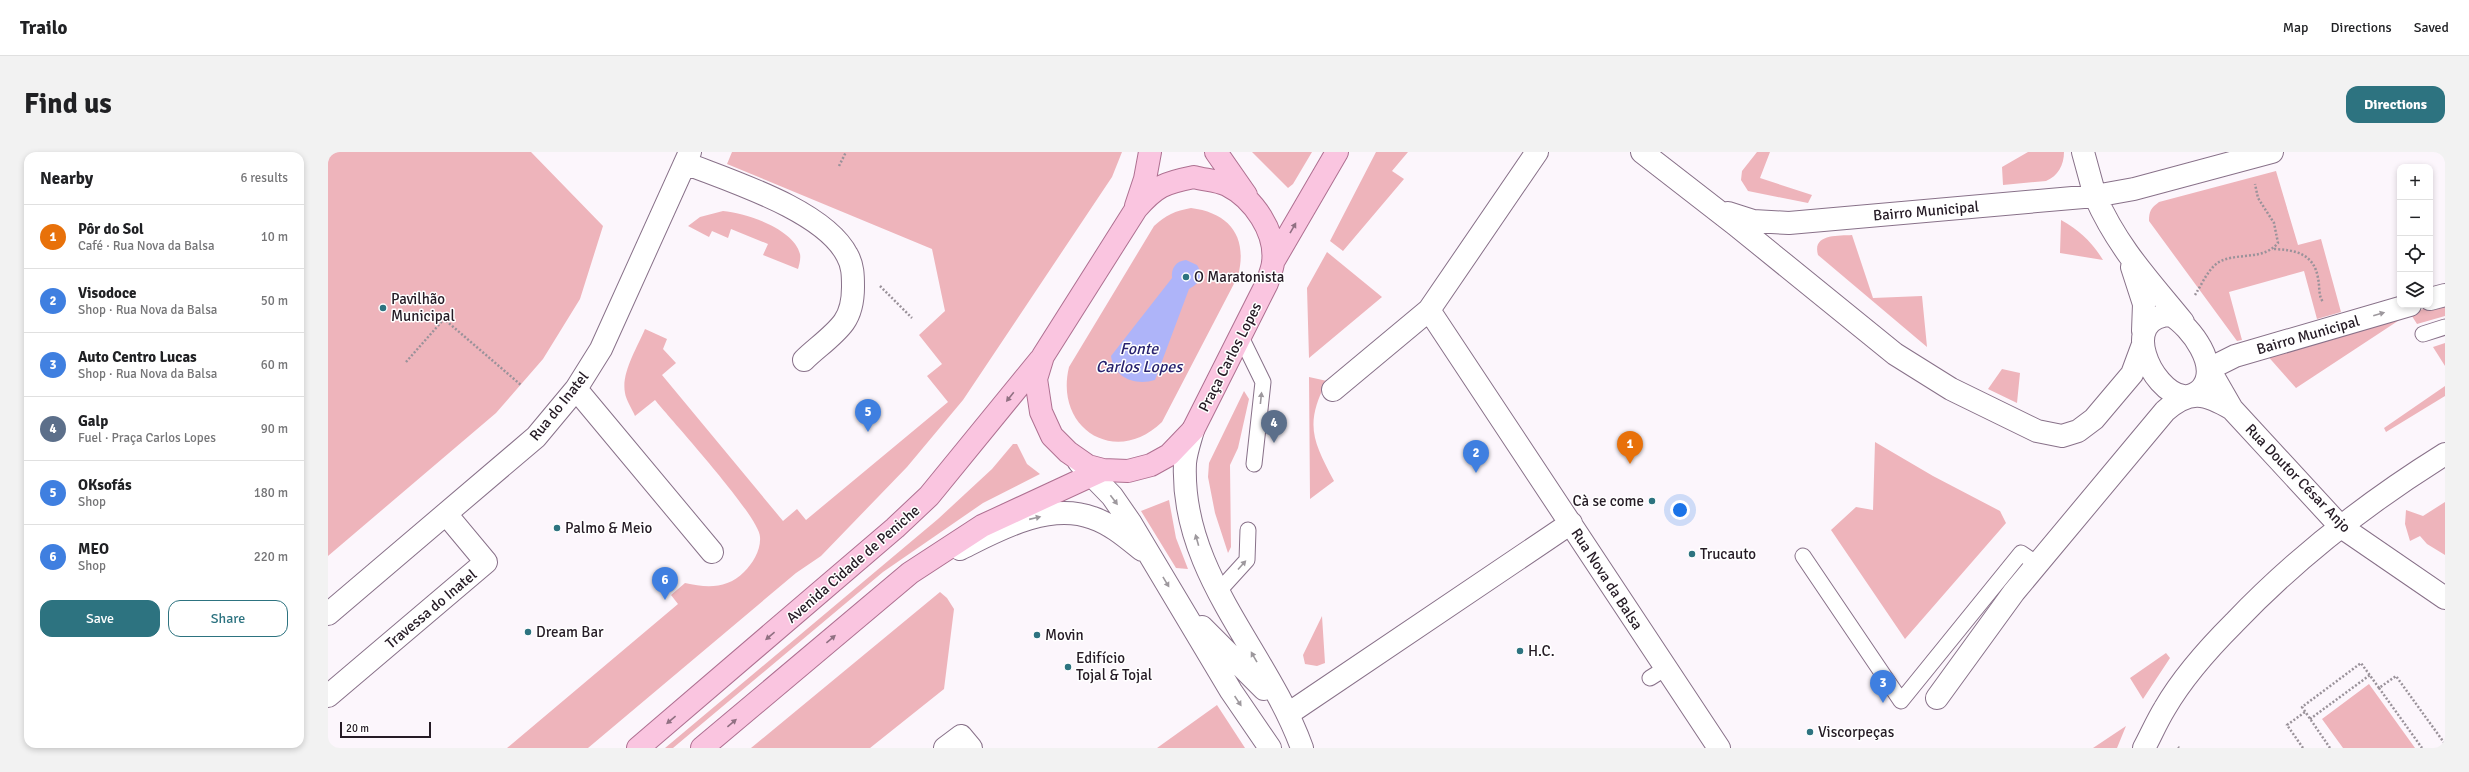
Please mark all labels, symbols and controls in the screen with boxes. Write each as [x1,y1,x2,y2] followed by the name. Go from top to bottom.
[20,16,67,40] text: Trailo
[2283,19,2309,36] text: Map
[2331,19,2392,36] text: Directions
[2414,19,2449,36] text: Saved
[2346,86,2445,123] button: Directions
[24,87,112,121] text: Find us
[2397,164,2433,308] map controls
[2397,164,2433,200] button: +
[40,168,93,189] text: Nearby
[240,170,288,186] text: 6 results
[1872,197,1980,225] street label: Bairro Municipal
[2397,200,2433,236] button: −
[78,220,144,238] text: Pôr do Sol
[1289,222,1296,234] one-way arrow
[49,229,57,245] text: 1
[261,229,288,245] text: 10 m
[2397,236,2433,272] button: locate
[78,238,215,254] text: Café · Rua Nova da Balsa
[1194,268,1284,286] place label: O Maratonista
[1181,272,1191,282] marker: O Maratonista
[2397,272,2433,308] button: layers
[78,284,136,302] text: Visodoce
[391,290,455,325] place label: Pavilhão Municipal
[49,293,57,309] text: 2
[261,293,288,309] text: 50 m
[1195,299,1266,415] street label: Praça Carlos Lopes
[78,302,217,318] text: Shop · Rua Nova da Balsa
[378,303,388,313] marker: Pavilhão Municipal
[2373,311,2385,317] one-way arrow
[2254,312,2362,358] street label: Bairro Municipal
[1096,339,1184,377] water label: Fonte Carlos Lopes
[78,348,197,366] text: Auto Centro Lucas
[49,357,57,373] text: 3
[261,357,288,373] text: 60 m
[78,366,217,382] text: Shop · Rua Nova da Balsa
[526,368,592,444] street label: Rua do Inatel
[1005,392,1014,402] one-way arrow
[1258,392,1264,404] one-way arrow
[855,399,881,432] pin: 5
[1261,410,1287,443] pin: 4
[78,412,108,430] text: Galp
[2242,420,2355,536] street label: Rua Doutor César Anjo
[49,421,57,437] text: 4
[261,421,288,437] text: 90 m
[78,430,216,446] text: Fuel · Praça Carlos Lopes
[1617,431,1643,464] pin: 1
[1463,440,1489,473] pin: 2
[78,476,132,494] text: OKsofás
[49,485,57,501] text: 5
[254,485,288,501] text: 180 m
[1573,492,1644,510] place label: Cà se come
[78,494,106,510] text: Shop
[1110,495,1119,506] one-way arrow
[1647,496,1657,506] marker: Cà se come
[1670,500,1690,520] your location
[783,501,923,627] street label: Avenida Cidade de Peniche
[1029,514,1041,520] one-way arrow
[565,519,653,537] place label: Palmo & Meio
[552,523,562,533] marker: Palmo & Meio
[1567,525,1647,633] street label: Rua Nova da Balsa
[1194,534,1200,546] one-way arrow
[78,540,109,558] text: MEO
[1700,545,1756,563] place label: Trucauto
[49,549,57,565] text: 6
[254,549,288,565] text: 220 m
[1687,549,1697,559] marker: Trucauto
[78,558,106,574] text: Shop
[1238,560,1247,570] one-way arrow
[382,566,480,652] street label: Travessa do Inatel
[652,567,678,600] pin: 6
[1163,576,1170,588] one-way arrow
[40,600,160,637] button: Save
[168,600,288,637] button: Share
[536,623,604,641] place label: Dream Bar
[1045,626,1084,644] place label: Movin
[523,627,533,637] marker: Dream Bar
[1032,630,1042,640] marker: Movin
[764,632,775,641] one-way arrow
[826,635,836,644] one-way arrow
[1528,642,1555,660] place label: H.C.
[1515,646,1525,656] marker: H.C.
[1076,649,1152,684] place label: Edifício Tojal & Tojal
[1251,651,1258,663] one-way arrow
[1063,662,1073,672] marker: Edifício Tojal & Tojal
[1870,670,1896,703] pin: 3
[1234,695,1242,706] one-way arrow
[665,716,676,725] one-way arrow
[727,719,736,728] one-way arrow
[340,720,431,739] scale bar
[346,722,369,735] text: 20 m
[1818,723,1895,741] place label: Viscorpeças
[1805,727,1815,737] marker: Viscorpeças

